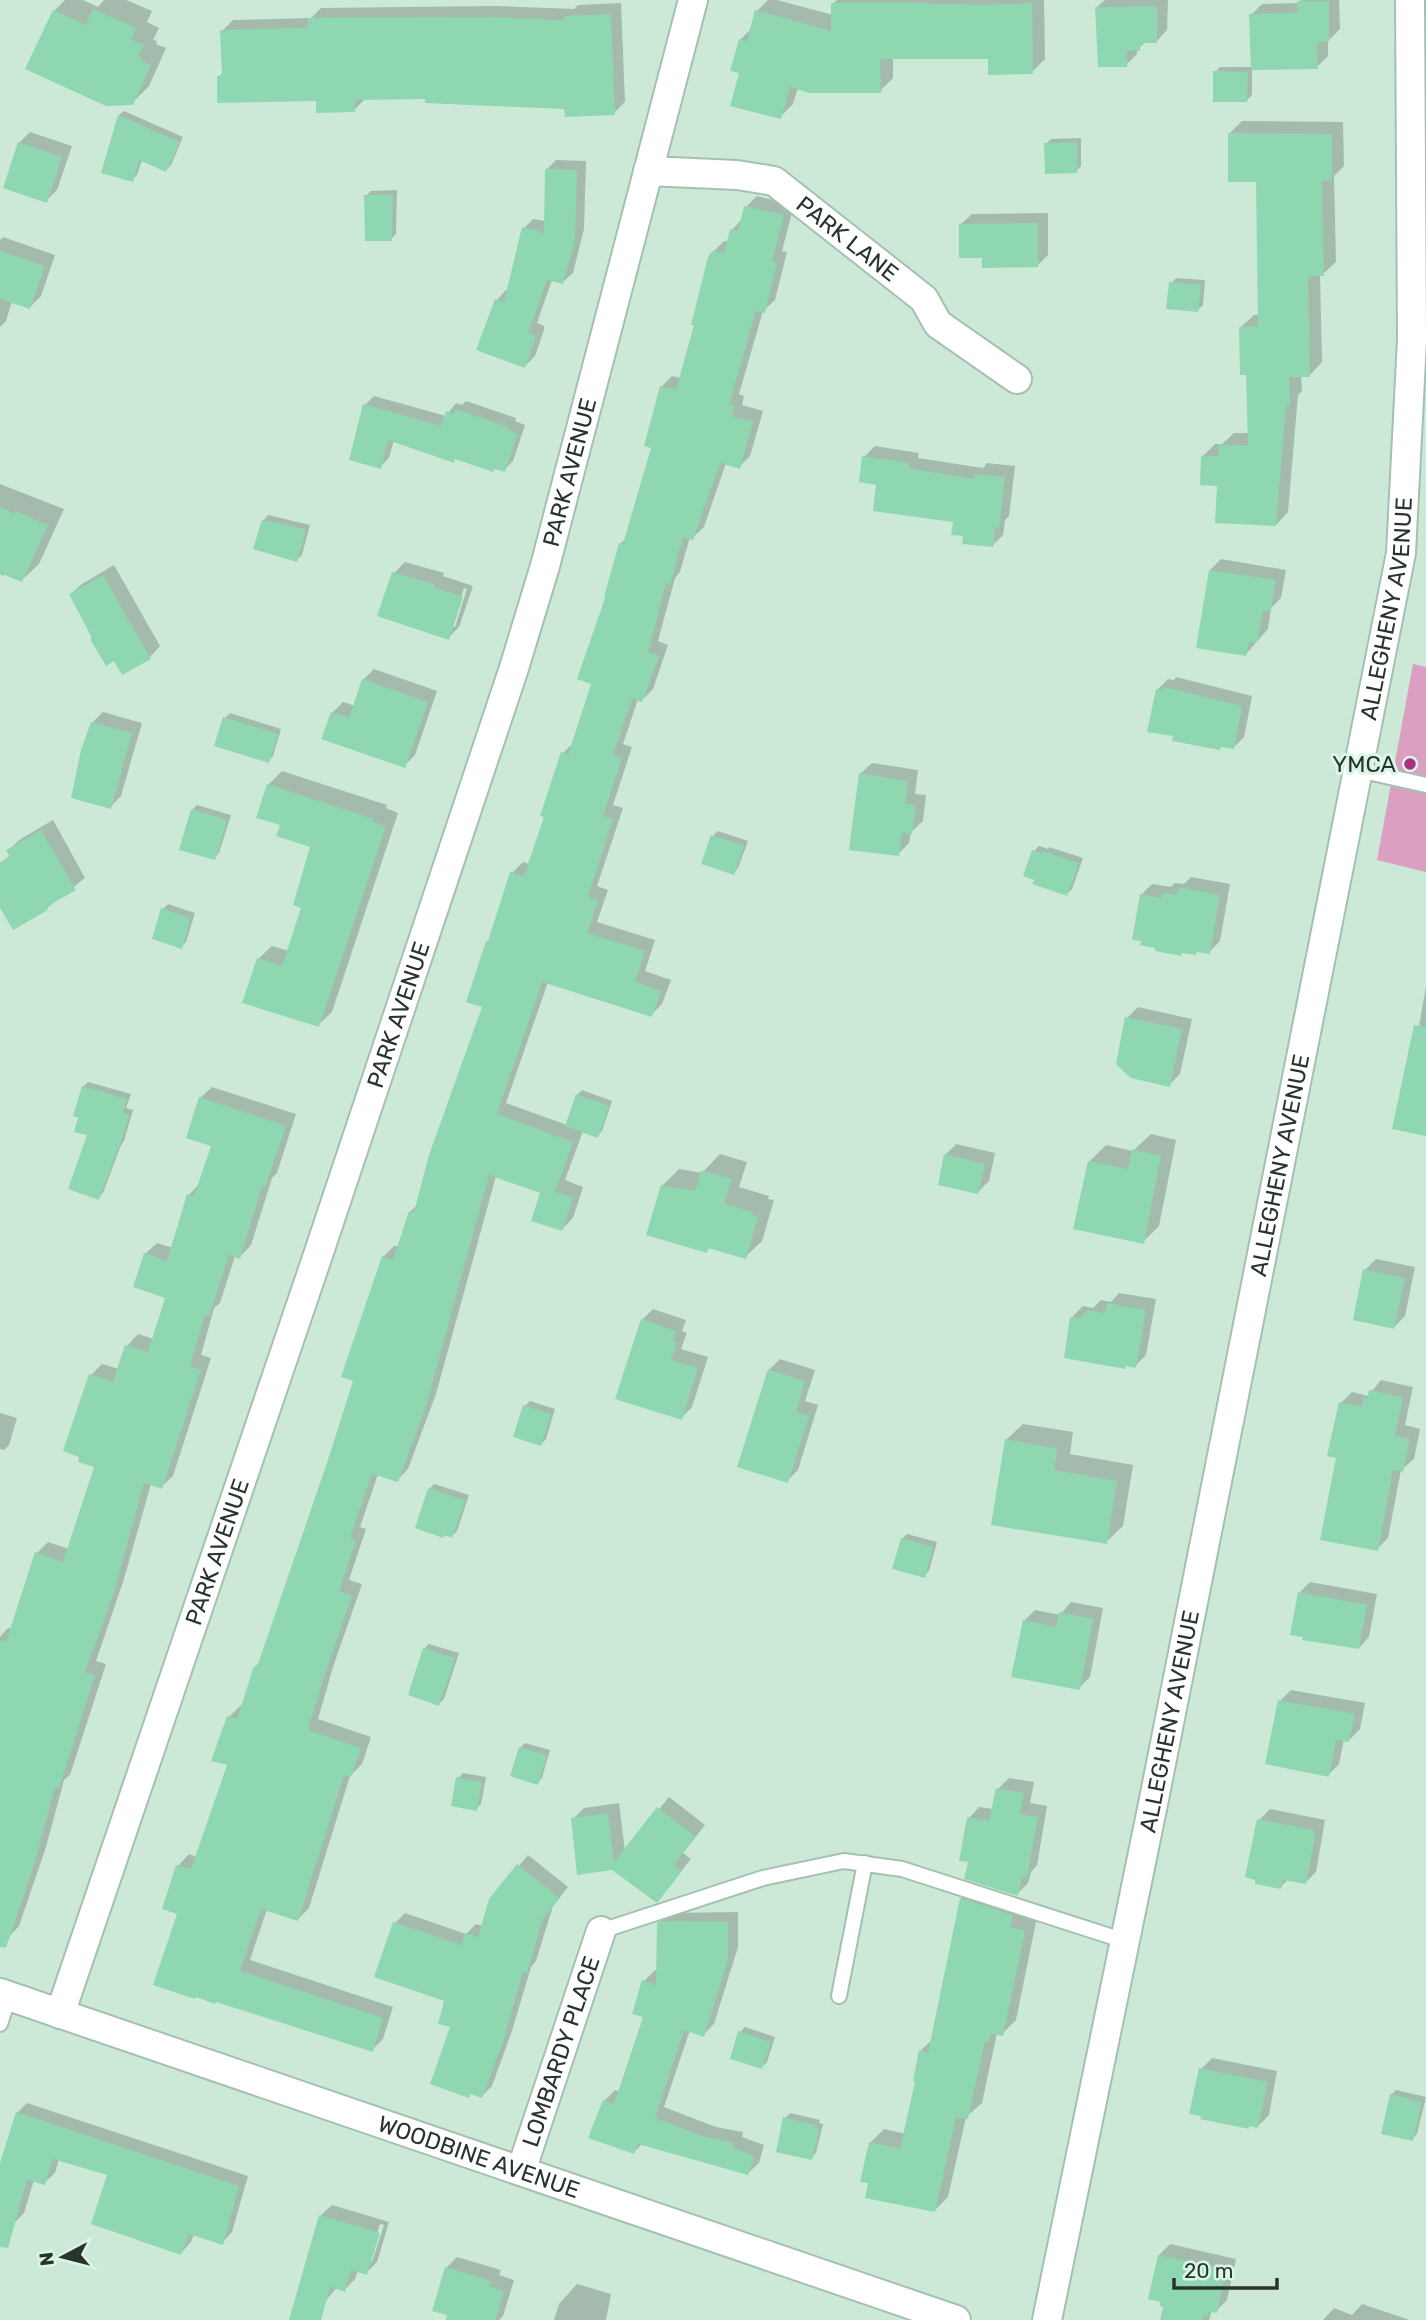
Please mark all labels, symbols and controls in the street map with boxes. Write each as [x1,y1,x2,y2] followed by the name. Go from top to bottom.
[791,190,904,287] street label: PARK LANE
[537,395,602,550] street label: PARK AVENUE
[1354,497,1418,723] street label: ALLEGHENY AVENUE
[1332,750,1396,778] place label: YMCA
[1402,756,1418,772] marker: YMCA
[361,938,436,1091] street label: PARK AVENUE
[1244,1052,1315,1279] street label: ALLEGHENY AVENUE
[179,1475,255,1629] street label: PARK AVENUE
[1134,1608,1205,1835] street label: ALLEGHENY AVENUE
[516,1952,606,2150] street label: LOMBARDY PLACE
[374,2109,583,2204] street label: WOODBINE AVENUE
[28,2222,98,2292] north arrow
[1174,2246,1277,2290] scale bar
[34,2251,59,2267] text: N
[1184,2258,1233,2283] text: 20 m

